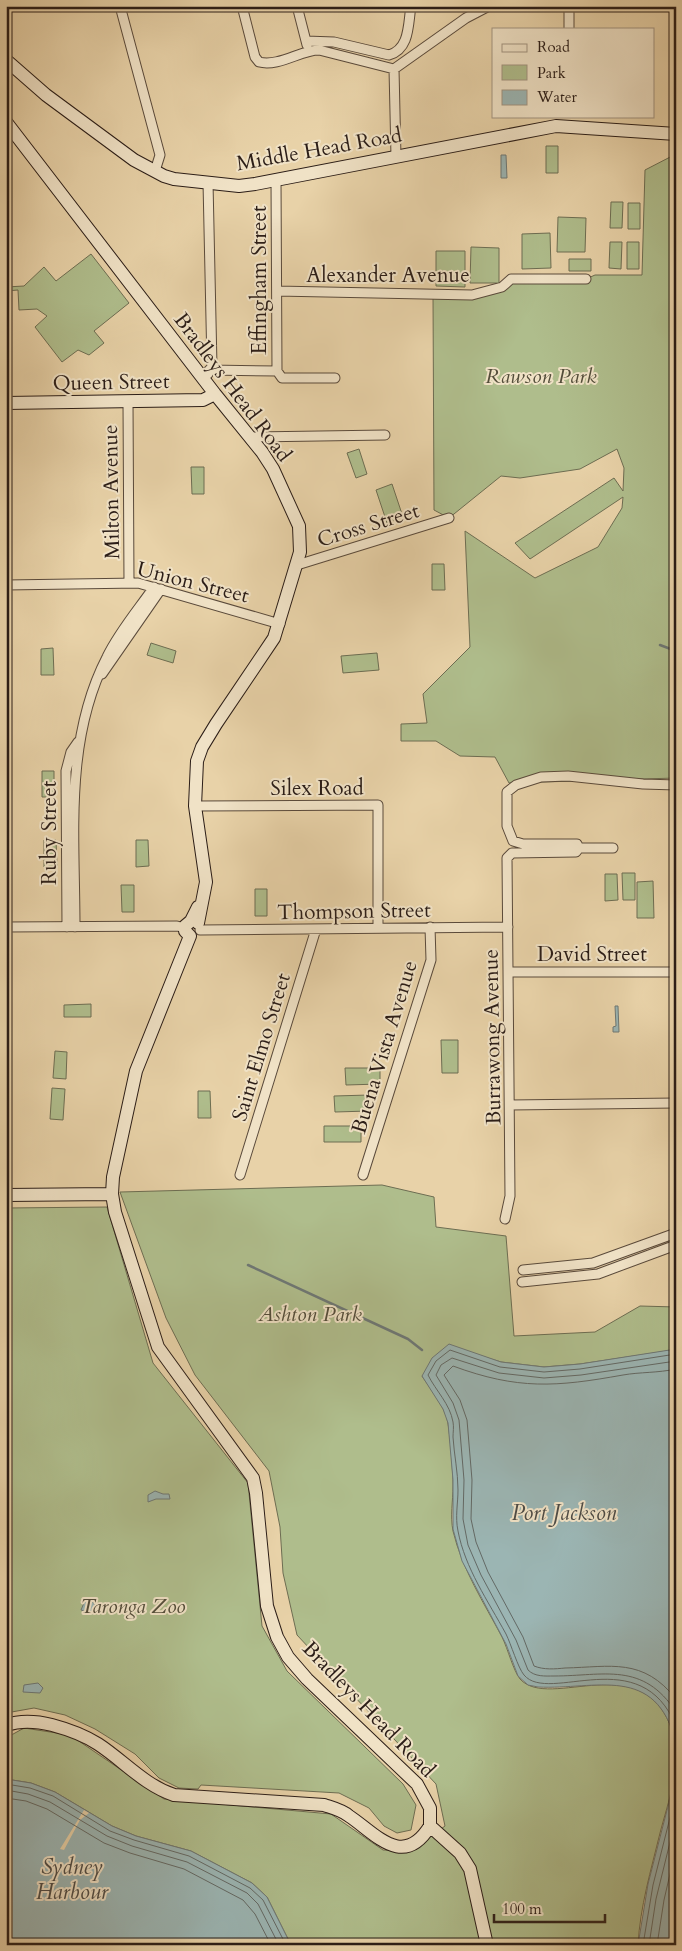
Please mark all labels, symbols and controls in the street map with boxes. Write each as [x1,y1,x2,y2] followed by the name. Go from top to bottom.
[492,28,654,118] legend
[537,37,570,57] text: Road
[537,63,566,83] text: Park
[536,87,578,107] text: Water
[234,121,404,178] street label: Middle Head Road
[245,205,274,355] street label: Effingham Street
[306,261,470,290] street label: Alexander Avenue
[167,307,298,468] street label: Bradleys Head Road
[485,362,597,391] park label: Rawson Park
[52,367,170,398] street label: Queen Street
[96,424,127,560] street label: Milton Avenue
[314,496,423,555] street label: Cross Street
[134,555,252,610] street label: Union Street
[270,774,364,803] street label: Silex Road
[35,780,64,885] street label: Ruby Street
[277,896,431,927] street label: Thompson Street
[537,940,647,969] street label: David Street
[476,949,509,1125] street label: Burrawong Avenue
[344,957,425,1137] street label: Buena Vista Avenue
[225,969,298,1125] street label: Saint Elmo Street
[257,1300,362,1329] park label: Ashton Park
[512,1498,617,1528] water label: Port Jackson
[81,1592,186,1621] park label: Taronga Zoo
[296,1635,442,1784] street label: Bradleys Head Road
[36,1852,109,1907] water label: Sydney Harbour
[494,1891,606,1923] scale bar
[502,1899,542,1919] text: 100 m

